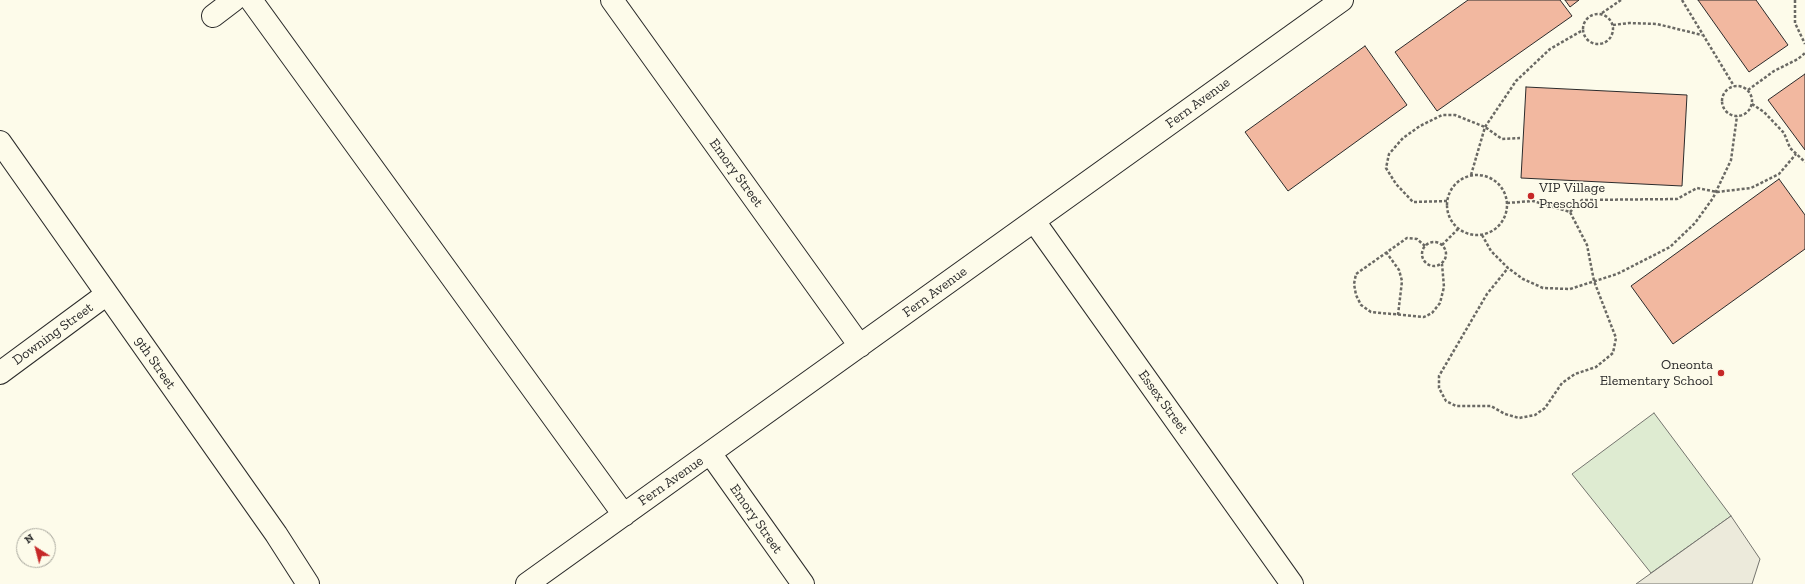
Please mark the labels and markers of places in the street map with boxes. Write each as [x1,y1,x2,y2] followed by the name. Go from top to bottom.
[1539,180,1605,212] place label: VIP Village Preschool
[1526,191,1536,201] marker: VIP Village Preschool
[1600,357,1713,390] place label: Oneonta Elementary School
[1716,368,1726,378] marker: Oneonta Elementary School

